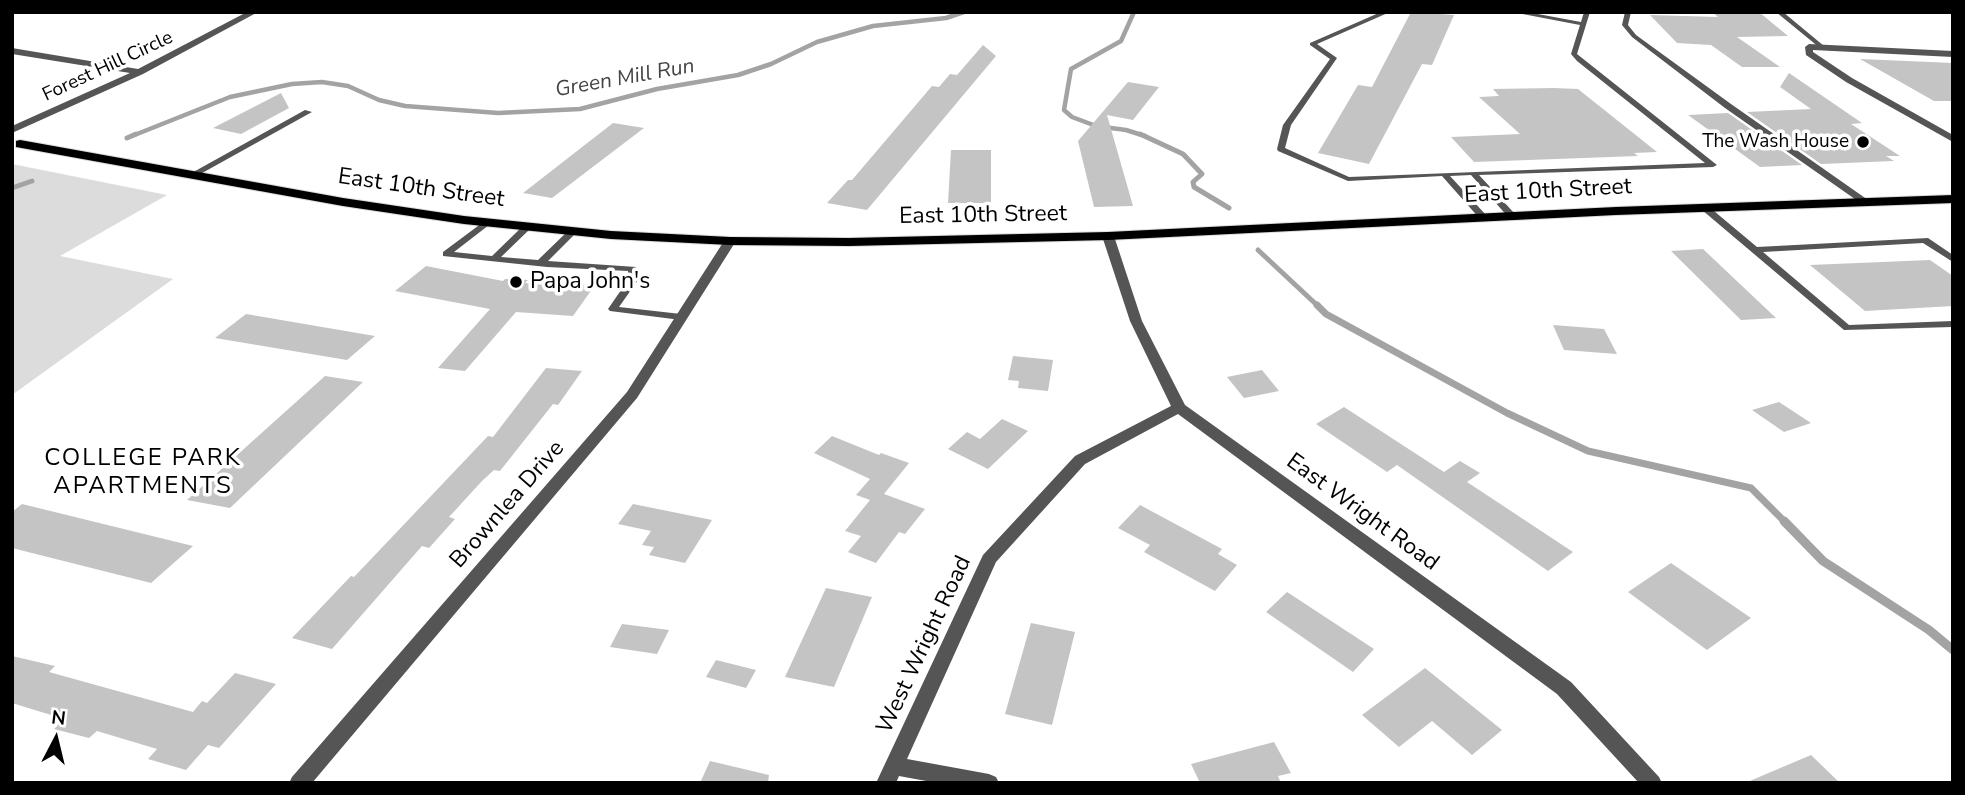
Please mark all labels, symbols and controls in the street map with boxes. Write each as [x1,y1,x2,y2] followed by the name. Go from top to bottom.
[39,27,177,107] street label: Forest Hill Circle
[554,54,696,104] water label: Green Mill Run
[1702,131,1849,153] place label: The Wash House
[1855,134,1871,150] marker: The Wash House
[336,164,506,214] street label: East 10th Street
[1464,174,1632,210] street label: East 10th Street
[899,201,1067,231] street label: East 10th Street
[530,268,650,296] place label: Papa John's
[508,274,524,290] marker: Papa John's
[445,435,571,575] street label: Brownlea Drive
[46,445,240,501] district label: COLLEGE PARK APARTMENTS
[1280,448,1444,578] street label: East Wright Road
[872,552,978,738] street label: West Wright Road
[21,704,91,774] north arrow
[50,704,67,732] text: N

